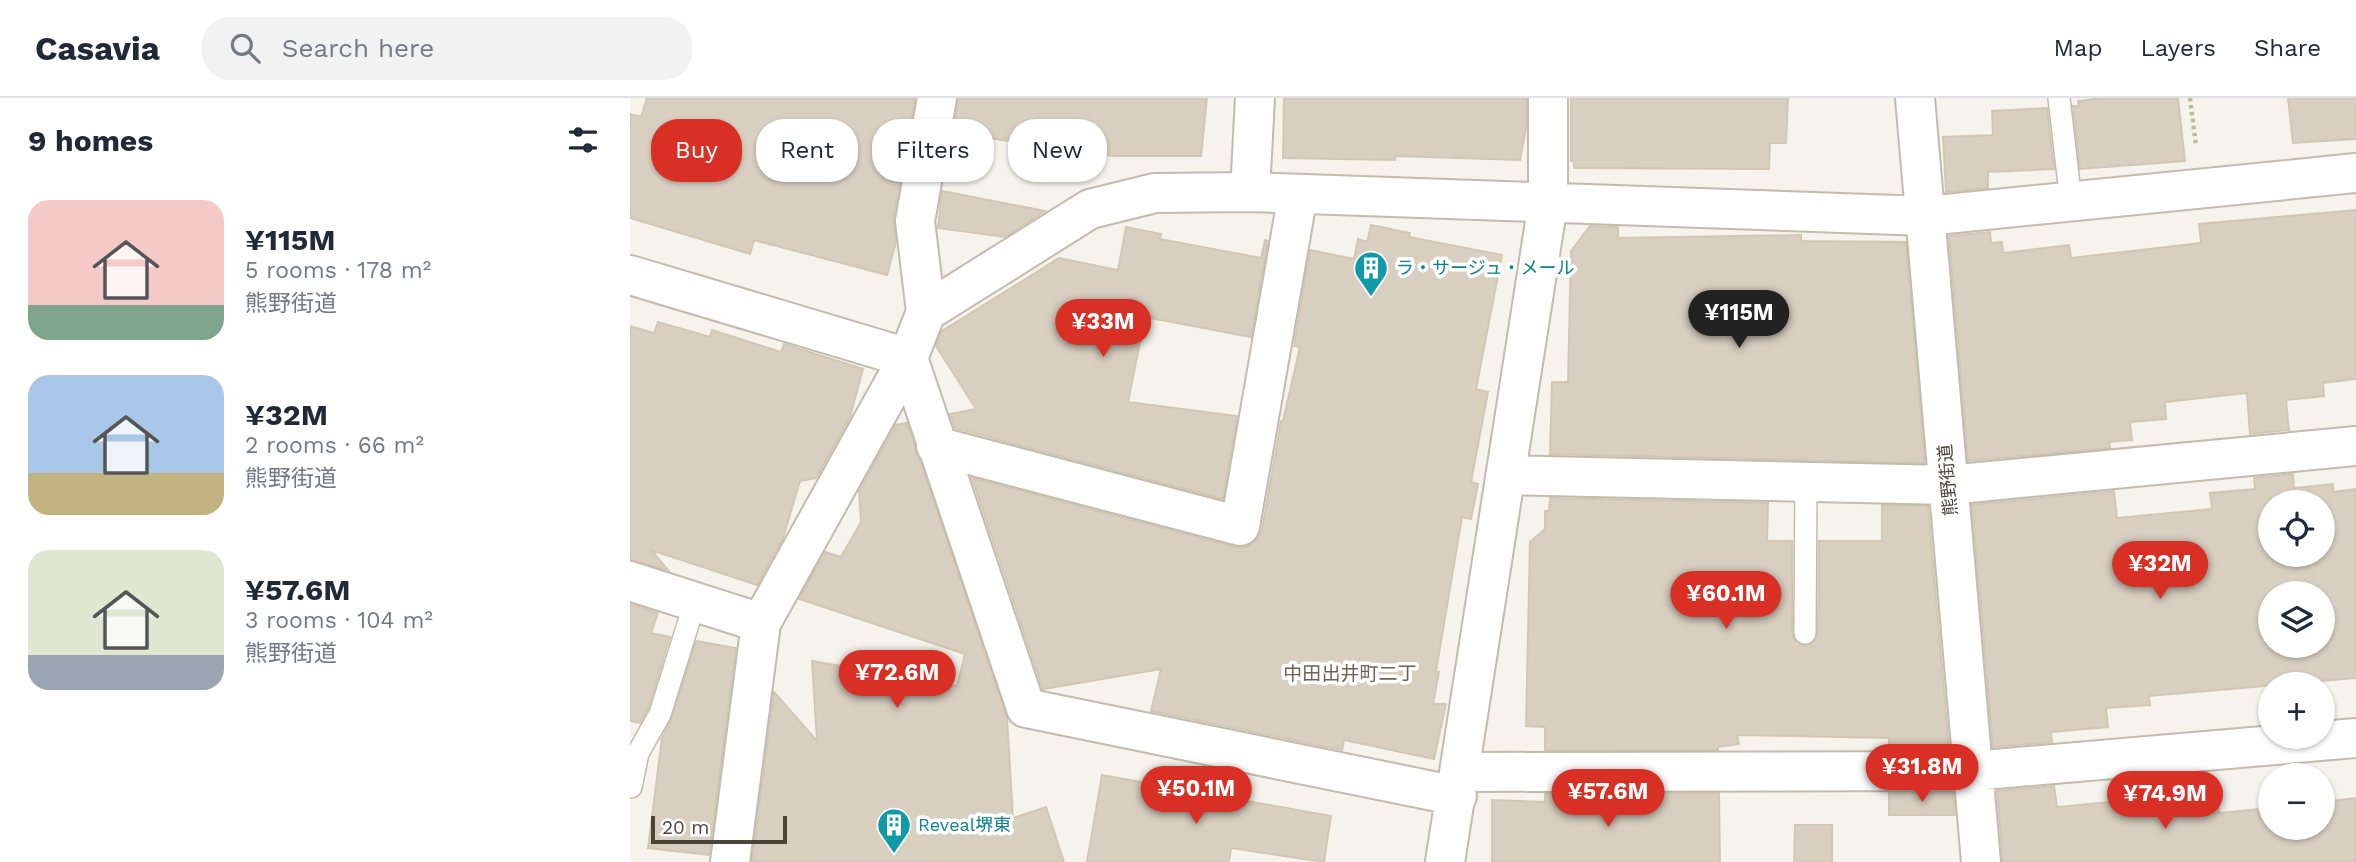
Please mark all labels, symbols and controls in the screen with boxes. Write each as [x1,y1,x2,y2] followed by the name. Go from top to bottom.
[202,17,692,80] search box
[35,29,160,68] text: Casavia
[226,29,264,67] icon: search
[282,33,434,63] text: Search here
[2054,34,2102,62] text: Map
[2140,34,2216,62] text: Layers
[2254,34,2321,62] text: Share
[651,119,742,182] chip: Buy
[756,119,858,182] chip: Rent
[872,119,994,182] chip: Filters
[1008,119,1107,182] chip: New
[564,121,602,159] icon: filters
[28,123,153,158] text: 9 homes
[245,222,336,257] text: ¥115M
[84,228,168,312] icon: home
[1352,249,1390,298] building icon: ラ・サージュ・メール
[245,257,431,284] text: 5 rooms · 178 m²
[1396,257,1574,278] place label: ラ・サージュ・メール
[245,290,337,317] text: 熊野街道
[1690,290,1788,350] pin: ¥115M
[1704,299,1774,326] text: ¥115M
[1062,300,1144,359] pin: ¥33M
[1071,308,1135,335] text: ¥33M
[245,397,328,432] text: ¥32M
[84,403,168,487] icon: home
[245,432,424,459] text: 2 rooms · 66 m²
[1934,443,1961,517] street label: 熊野街道
[245,465,337,492] text: 熊野街道
[2258,490,2335,840] map controls
[2258,490,2335,567] button: locate
[2119,542,2201,601] pin: ¥32M
[2128,550,2192,577] text: ¥32M
[245,572,351,607] text: ¥57.6M
[1669,572,1783,631] pin: ¥60.1M
[84,578,168,662] icon: home
[1686,580,1766,607] text: ¥60.1M
[2258,581,2335,658] button: layers
[245,607,433,634] text: 3 rooms · 104 m²
[245,640,337,667] text: 熊野街道
[840,650,954,710] pin: ¥72.6M
[855,659,939,686] text: ¥72.6M
[1283,662,1417,685] district label: 中田出井町二丁
[2258,672,2335,749] button: +
[1865,744,1979,804] pin: ¥31.8M
[1882,753,1962,780] text: ¥31.8M
[2258,763,2335,840] button: −
[1139,766,1253,826] pin: ¥50.1M
[1551,770,1665,829] pin: ¥57.6M
[2108,772,2222,831] pin: ¥74.9M
[1157,775,1235,802] text: ¥50.1M
[1568,778,1648,805] text: ¥57.6M
[2123,780,2207,807] text: ¥74.9M
[875,806,913,855] building icon: Reveal堺東
[651,813,788,845] scale bar
[918,814,1011,835] place label: Reveal堺東
[662,816,709,839] text: 20 m

